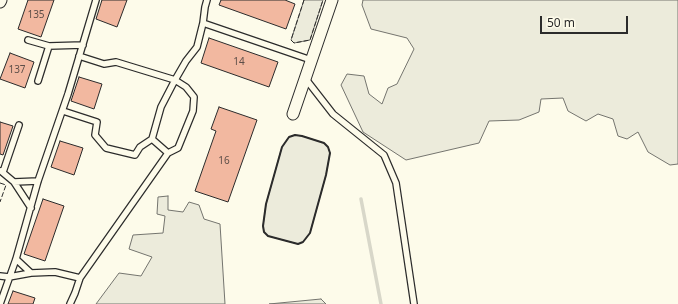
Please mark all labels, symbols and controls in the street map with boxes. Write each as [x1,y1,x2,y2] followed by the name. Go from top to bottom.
[542,8,630,34] scale bar
[27,9,45,21] house number: 135
[547,14,575,31] text: 50 m
[233,56,245,68] house number: 14
[8,64,26,76] house number: 137
[218,155,230,167] house number: 16

